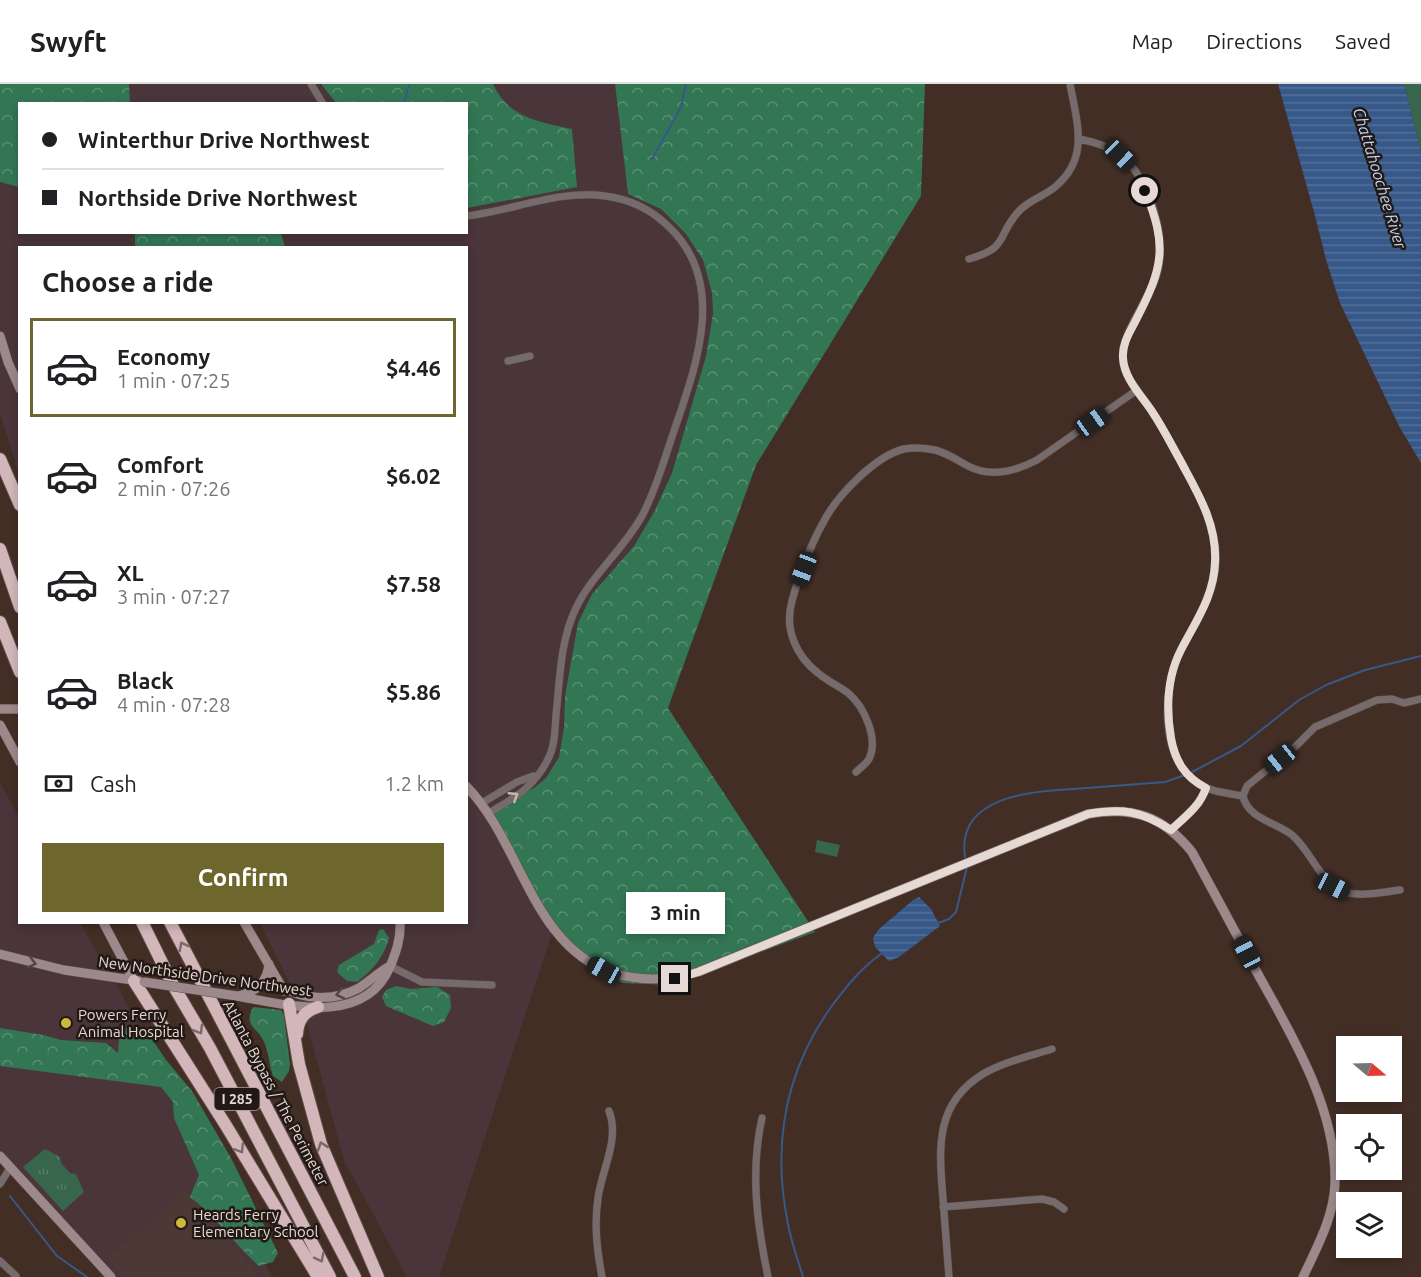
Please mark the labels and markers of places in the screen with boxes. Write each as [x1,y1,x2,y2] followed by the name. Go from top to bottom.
[78,1006,184,1040] place label: Powers Ferry Animal Hospital
[59,1016,73,1030] marker: Powers Ferry Animal Hospital
[193,1206,319,1240] place label: Heards Ferry Elementary School
[174,1216,188,1230] marker: Heards Ferry Elementary School

